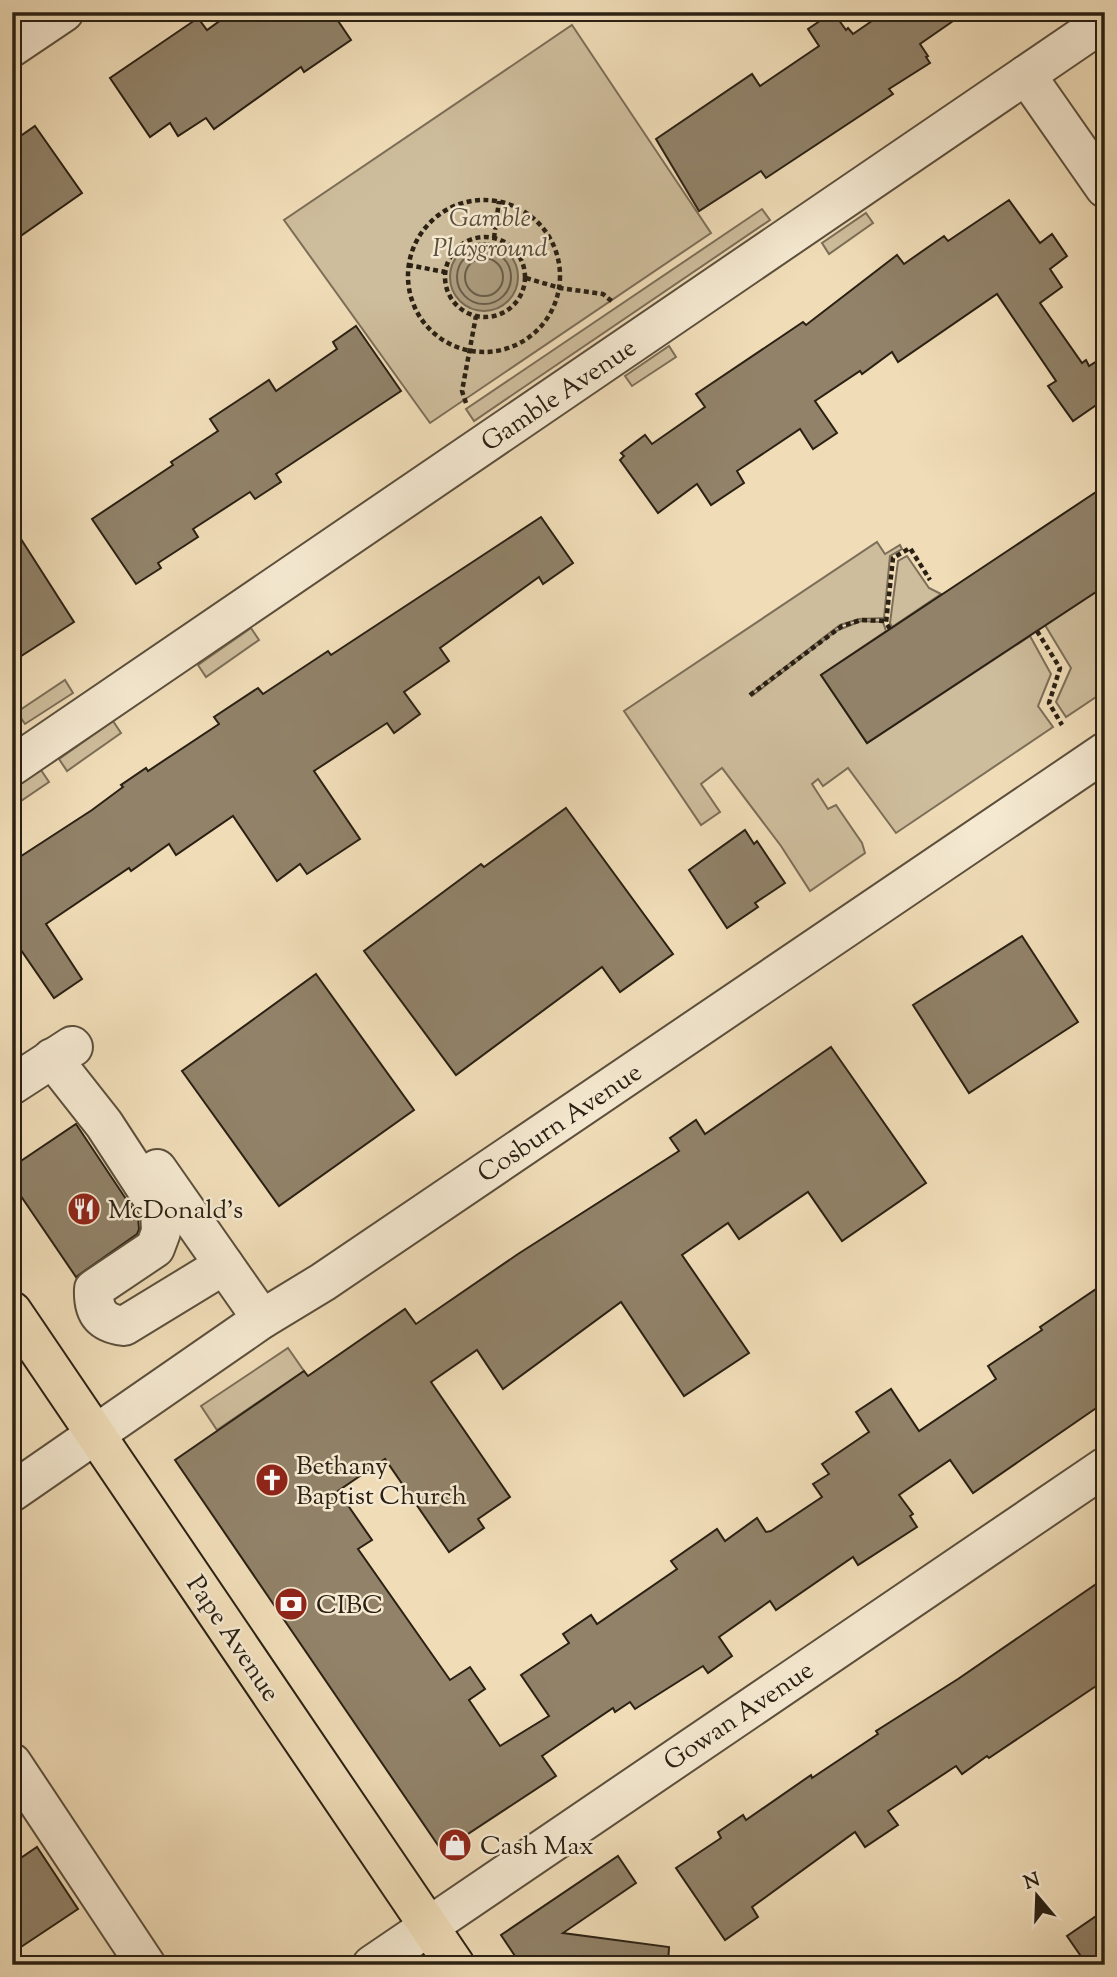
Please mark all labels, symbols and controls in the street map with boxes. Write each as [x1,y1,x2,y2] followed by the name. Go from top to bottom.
[433,201,548,268] park label: Gamble Playground
[474,330,644,462] street label: Gamble Avenue
[471,1055,650,1193] street label: Cosburn Avenue
[65,1190,103,1228] restaurant icon: McDonald's
[108,1193,243,1230] place label: McDonald's
[296,1449,467,1516] place label: Bethany Baptist Church
[253,1461,291,1499] church icon: Bethany Baptist Church
[176,1569,288,1710] street label: Pape Avenue
[272,1585,310,1623] bank icon: CIBC
[316,1588,383,1625] place label: CIBC
[657,1653,822,1781] street label: Gowan Avenue
[436,1826,474,1864] shop icon: Cash Max
[480,1829,594,1866] place label: Cash Max
[1002,1862,1072,1932] north arrow
[1021,1867,1044,1898] text: N

